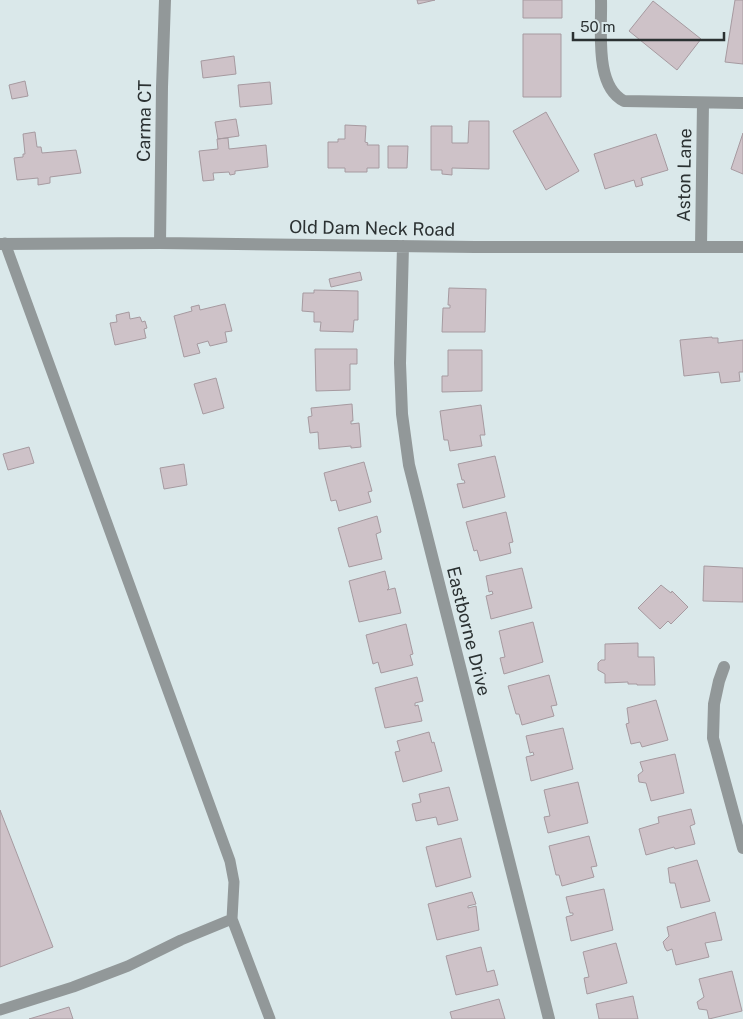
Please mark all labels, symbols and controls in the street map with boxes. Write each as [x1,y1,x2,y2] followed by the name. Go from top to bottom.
[573,10,724,42] scale bar
[580,18,615,35] text: 50 m
[133,80,155,162] street label: Carma CT
[673,128,695,222] street label: Aston Lane
[289,216,455,240] street label: Old Dam Neck Road
[443,564,495,698] street label: Eastborne Drive

